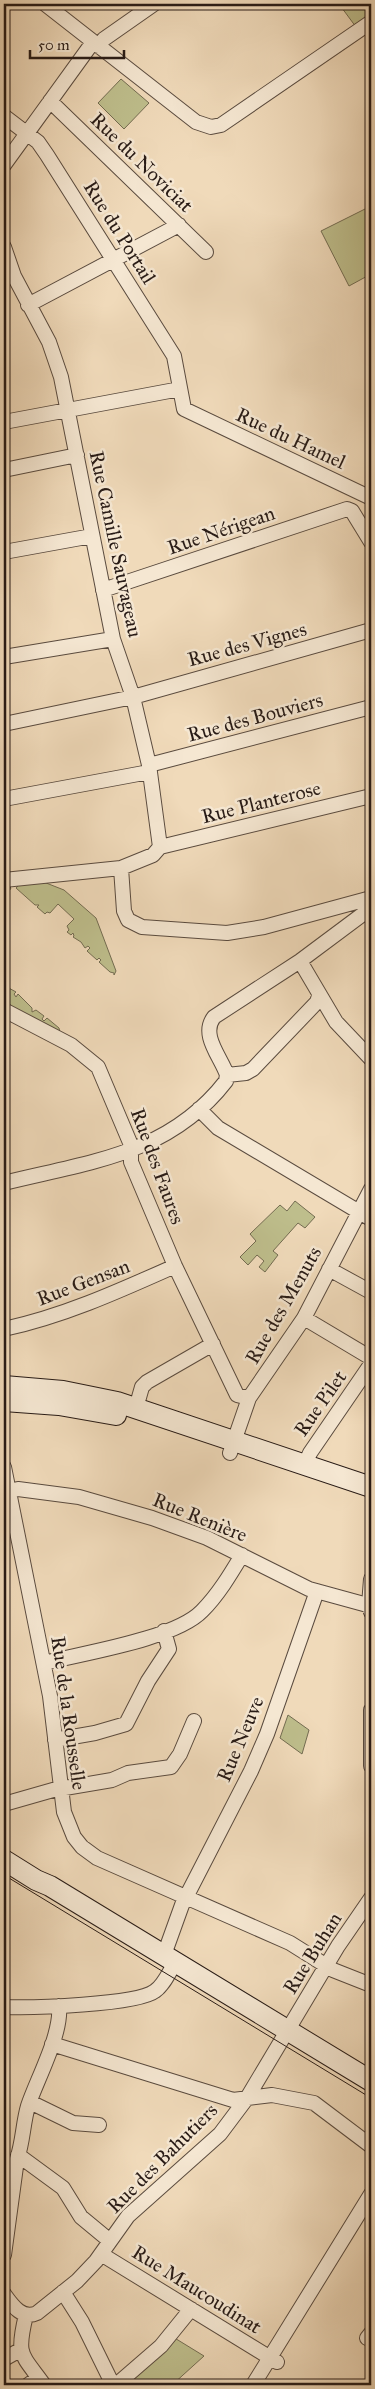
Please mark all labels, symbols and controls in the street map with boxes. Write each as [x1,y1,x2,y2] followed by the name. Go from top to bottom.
[30,28,124,60] scale bar
[38,36,70,54] text: 50 m
[86,107,198,217] street label: Rue du Noviciat
[79,176,162,289] street label: Rue du Portail
[232,402,350,474] street label: Rue du Hamel
[84,448,148,640] street label: Rue Camille Sauvageau
[164,500,278,561] street label: Rue Nérigean
[185,617,309,672] street label: Rue des Vignes
[185,687,325,747] street label: Rue des Bouviers
[199,776,323,828] street label: Rue Planterose
[126,1105,190,1227] street label: Rue des Faures
[240,1242,326,1368] street label: Rue des Menuts
[33,1253,133,1311] street label: Rue Gensan
[289,1365,351,1441] street label: Rue Pilet
[149,1487,251,1547] street label: Rue Renière
[46,1635,92,1791] street label: Rue de la Rousselle
[211,1693,269,1785] street label: Rue Neuve
[278,1908,346,1998] street label: Rue Buhan
[102,2098,222,2218] street label: Rue des Bahutiers
[128,2240,266,2338] street label: Rue Maucoudinat

